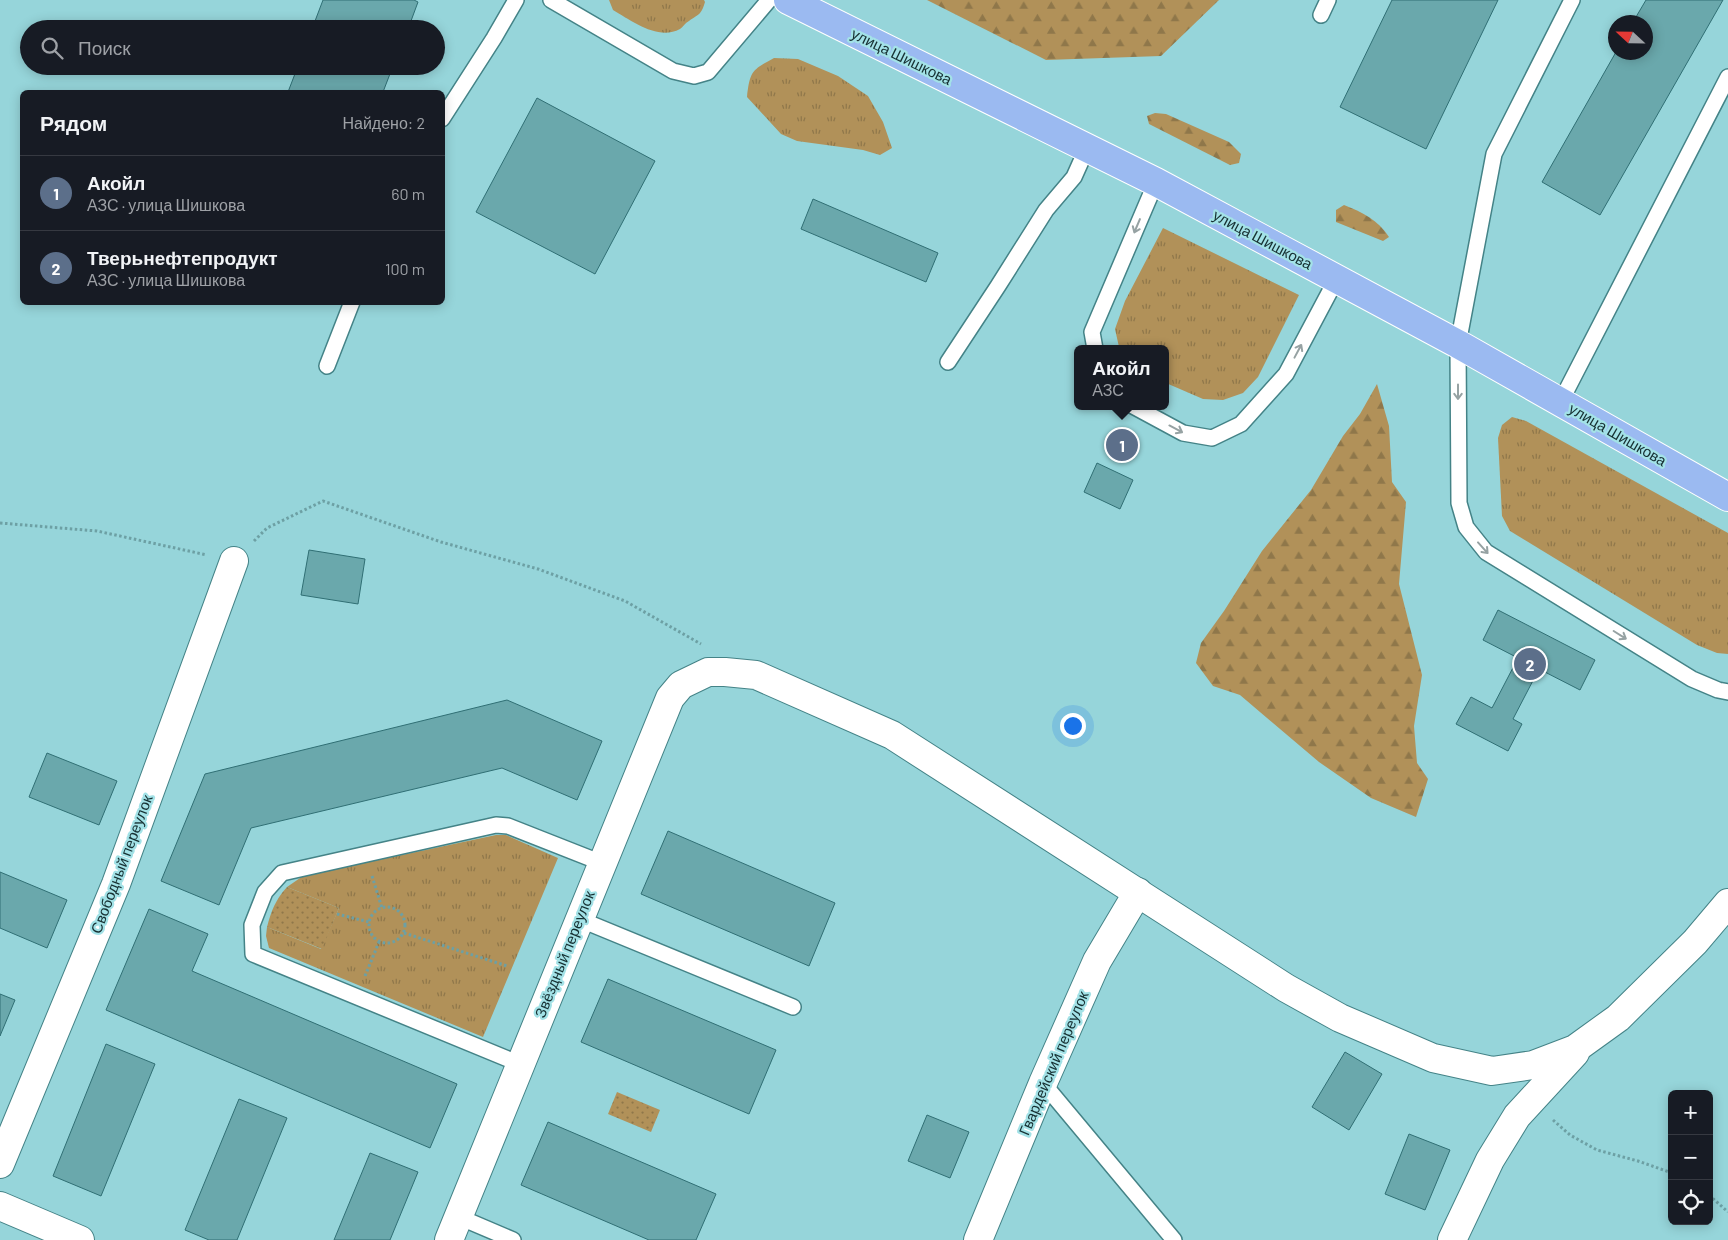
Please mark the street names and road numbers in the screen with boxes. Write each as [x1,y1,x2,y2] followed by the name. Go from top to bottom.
[849,24,956,88] street label: улица Шишкова
[1210,205,1316,273] street label: улица Шишкова
[1566,399,1671,470] street label: улица Шишкова
[86,792,156,936] street label: Свободный переулок
[530,888,598,1020] street label: Звёздный переулок
[1014,988,1092,1138] street label: Гвардейский переулок

